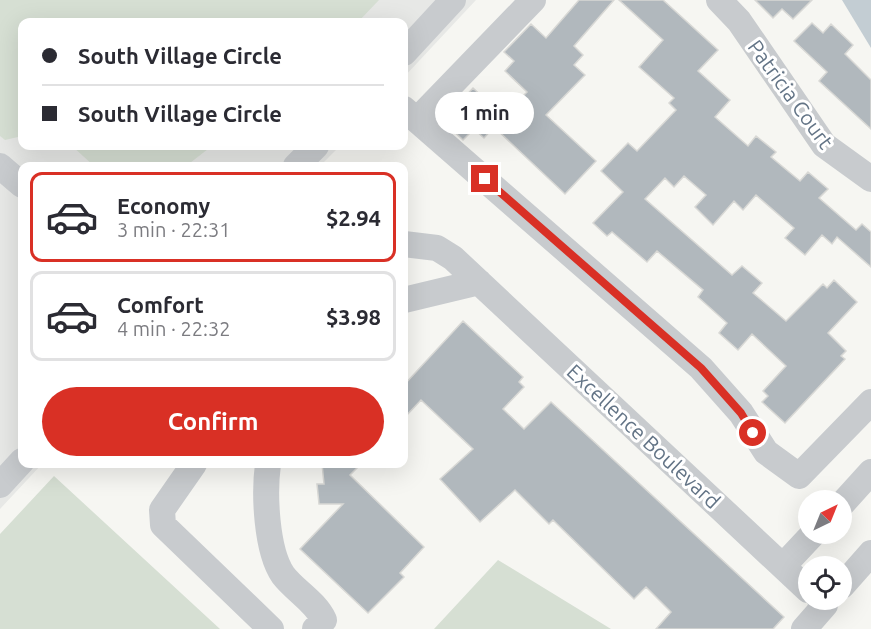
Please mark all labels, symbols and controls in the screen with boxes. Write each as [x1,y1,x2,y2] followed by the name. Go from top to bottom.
[744,35,838,153] street label: Patricia Court
[78,43,282,68] text: South Village Circle
[436,92,534,134] callout: 1 min
[78,101,282,126] text: South Village Circle
[459,101,510,124] text: 1 min
[471,165,498,192] route end
[45,190,99,244] icon: car
[117,193,210,218] text: Economy
[326,205,381,230] text: $2.94
[117,218,231,241] text: 3 min · 22:31
[45,289,99,343] icon: car
[117,292,204,317] text: Comfort
[326,304,381,329] text: $3.98
[117,317,231,340] text: 4 min · 22:32
[563,359,725,513] street label: Excellence Boulevard
[42,387,384,456] button: Confirm
[739,419,766,446] route start
[798,490,852,544] north arrow
[798,490,852,610] map controls
[798,556,852,610] button: locate

